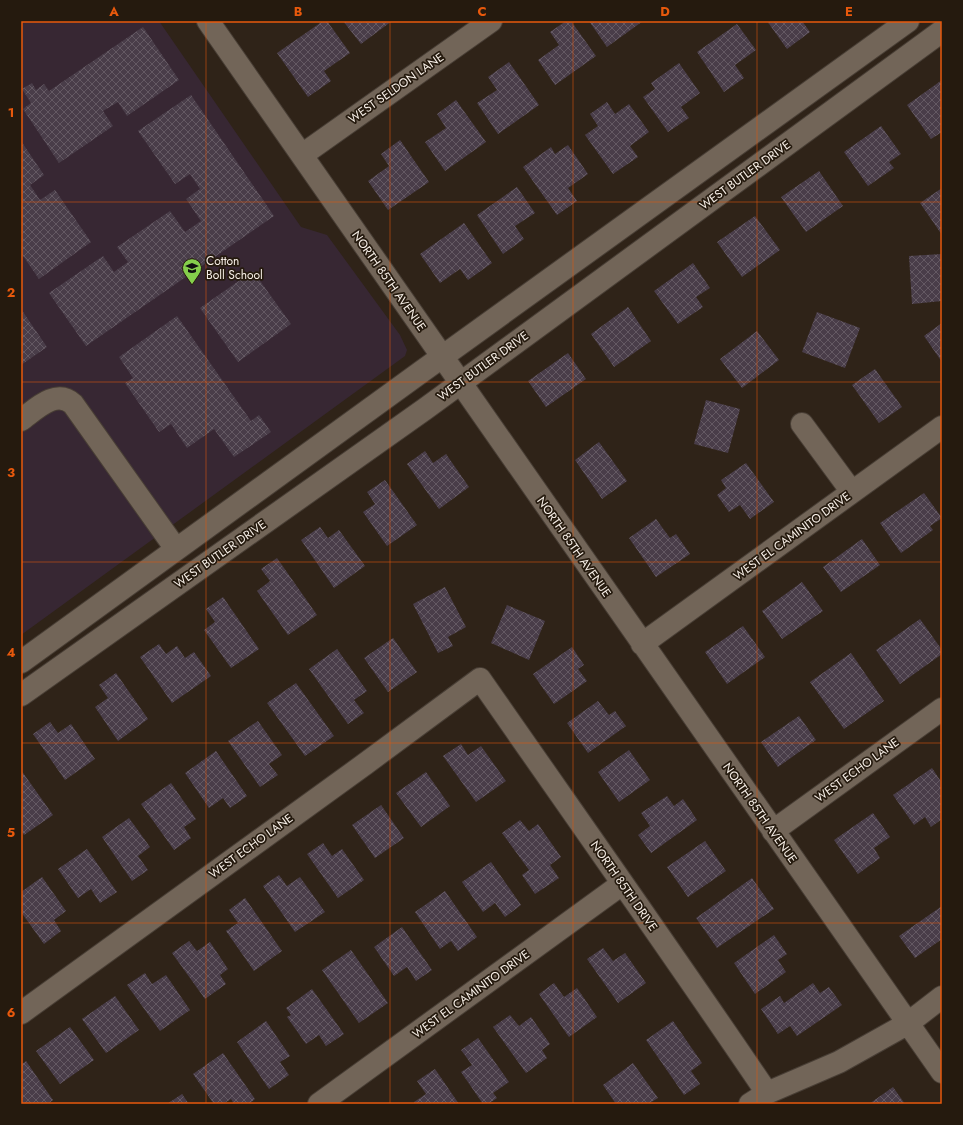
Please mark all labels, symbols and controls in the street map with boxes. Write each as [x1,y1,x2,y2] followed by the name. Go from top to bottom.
[108,2,119,21] text: A
[294,2,303,21] text: B
[477,2,487,21] text: C
[660,2,670,21] text: D
[845,2,853,21] text: E
[345,48,447,128] street label: WEST SELDON LANE
[8,103,14,122] text: 1
[696,136,794,214] street label: WEST BUTLER DRIVE
[347,227,431,335] street label: NORTH 85TH AVENUE
[206,252,263,284] place label: Cotton Boll School
[181,257,203,285] school or university icon: Cotton Boll School
[7,283,15,302] text: 2
[434,327,532,405] street label: WEST BUTLER DRIVE
[7,463,15,482] text: 3
[730,487,854,585] street label: WEST EL CAMINITO DRIVE
[532,493,616,601] street label: NORTH 85TH AVENUE
[170,515,270,593] street label: WEST BUTLER DRIVE
[6,643,16,662] text: 4
[811,733,903,807] street label: WEST ECHO LANE
[718,759,802,867] street label: NORTH 85TH AVENUE
[205,809,297,883] street label: WEST ECHO LANE
[7,823,15,842] text: 5
[586,837,662,935] street label: NORTH 85TH DRIVE
[409,945,533,1043] street label: WEST EL CAMINITO DRIVE
[7,1003,16,1022] text: 6

